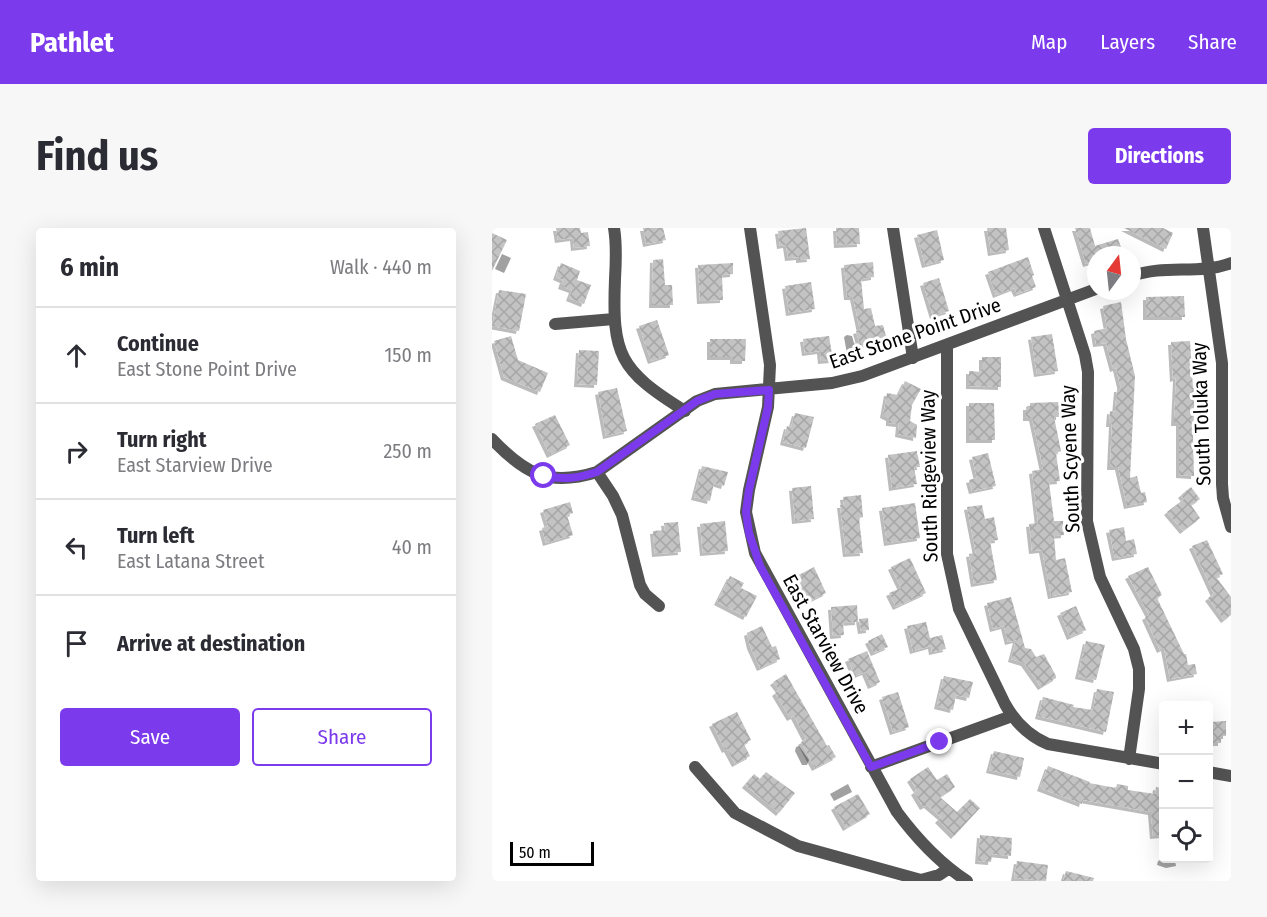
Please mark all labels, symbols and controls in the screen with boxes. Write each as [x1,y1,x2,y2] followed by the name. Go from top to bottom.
[30,26,114,59] text: Pathlet
[1031,29,1067,55] text: Map
[1100,29,1155,55] text: Layers
[1188,29,1237,55] text: Share
[1088,128,1231,184] button: Directions
[36,131,158,181] text: Find us
[1087,246,1141,300] north arrow
[60,252,119,283] text: 6 min
[330,255,432,279] text: Walk · 440 m
[826,292,1004,374] street label: East Stone Point Drive
[117,330,199,357] text: Continue
[60,339,93,372] icon: ahead
[1187,342,1215,486] street label: South Toluka Way
[385,343,432,367] text: 150 m
[117,357,297,381] text: East Stone Point Drive
[1055,385,1085,533] street label: South Scyene Way
[915,389,943,563] street label: South Ridgeview Way
[117,426,206,453] text: Turn right
[60,435,93,468] icon: right
[384,439,432,463] text: 250 m
[117,453,273,477] text: East Starview Drive
[530,462,556,488] route start
[117,522,195,549] text: Turn left
[60,531,93,564] icon: left
[392,535,432,559] text: 40 m
[117,549,265,573] text: East Latana Street
[778,570,874,718] street label: East Starview Drive
[60,627,93,660] icon: arrive
[117,630,305,657] text: Arrive at destination
[1159,701,1213,863] map controls
[1159,701,1213,755] button: +
[60,708,240,766] button: Save
[252,708,432,766] button: Share
[926,728,952,754] route end
[1159,755,1213,809] button: −
[1159,809,1213,863] button: locate
[510,839,594,866] scale bar
[519,843,551,862] text: 50 m

